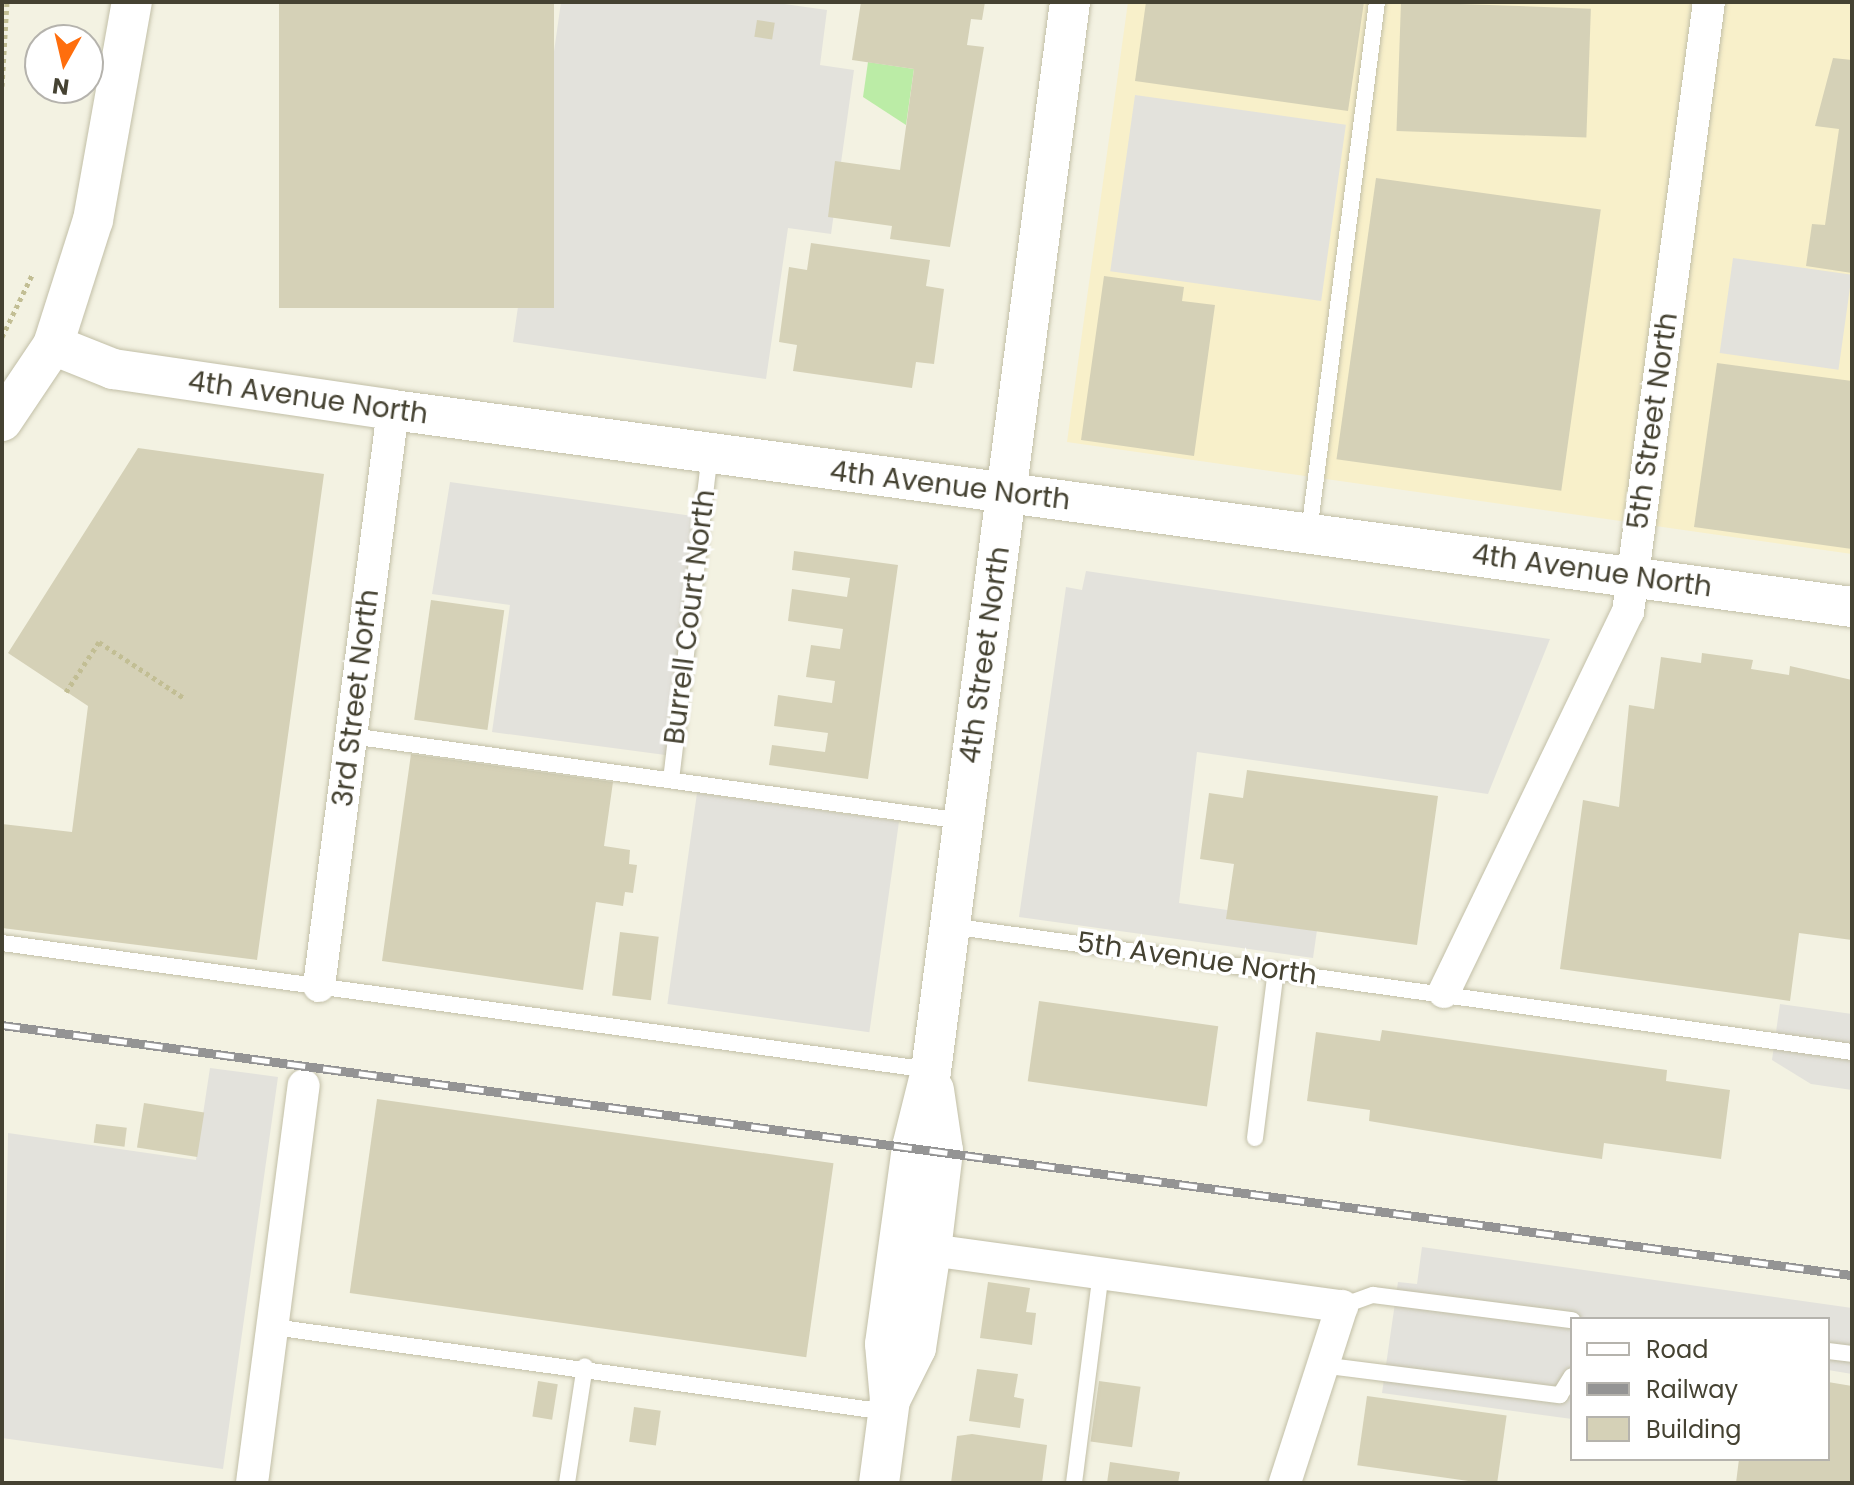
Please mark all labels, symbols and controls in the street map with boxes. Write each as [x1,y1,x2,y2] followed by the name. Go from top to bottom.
[24,24,104,104] north arrow
[51,70,71,103] text: N
[1621,310,1685,532] street label: 5th Street North
[186,365,430,431] street label: 4th Avenue North
[828,455,1072,517] street label: 4th Avenue North
[658,488,722,746] street label: Burrell Court North
[1470,538,1714,604] street label: 4th Avenue North
[953,544,1017,766] street label: 4th Street North
[326,587,386,809] street label: 3rd Street North
[1075,926,1319,992] street label: 5th Avenue North
[1570,1317,1830,1461] legend
[1646,1333,1708,1366] text: Road
[1646,1373,1738,1406] text: Railway
[1646,1413,1742,1446] text: Building

